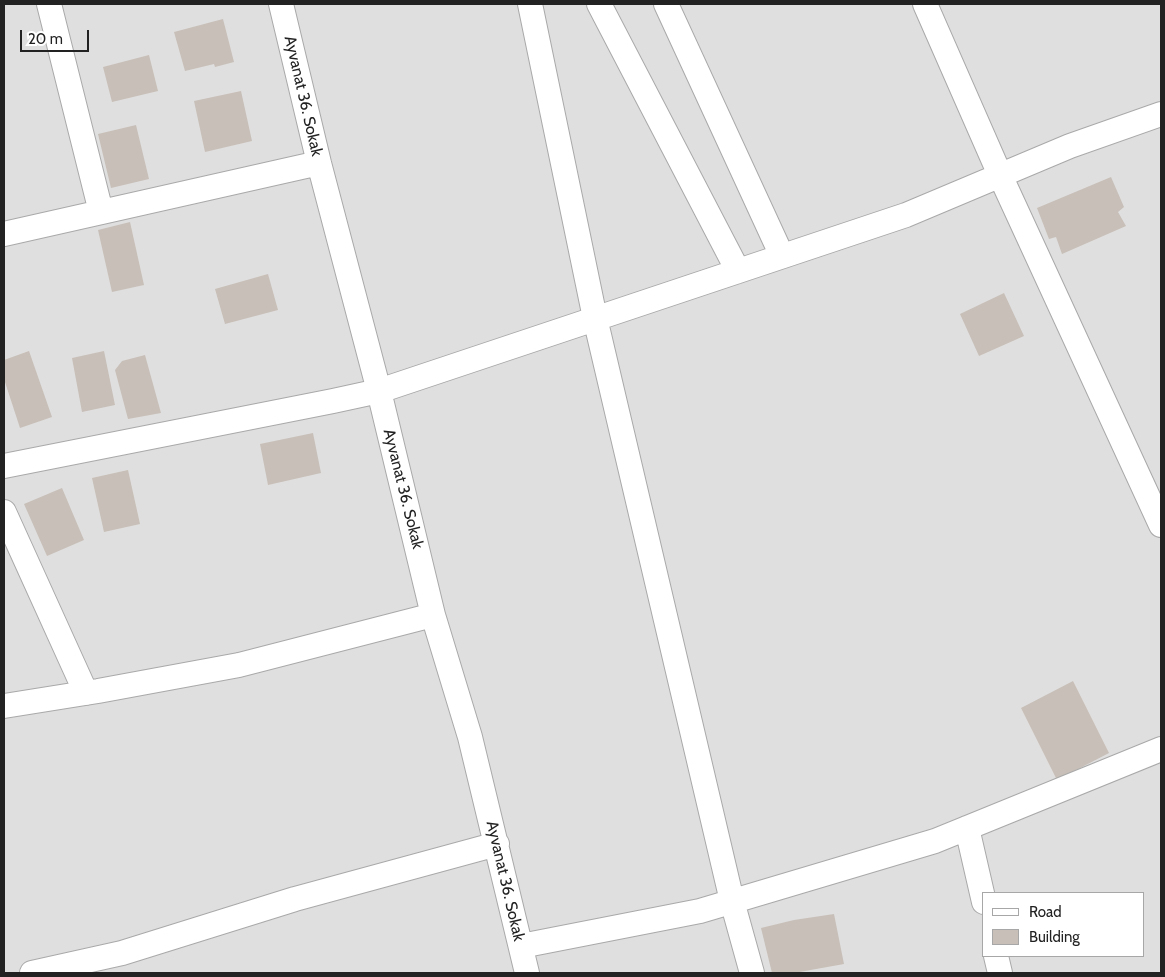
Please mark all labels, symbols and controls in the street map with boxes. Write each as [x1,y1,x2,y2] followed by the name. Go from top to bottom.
[22,20,91,52] scale bar
[28,30,63,48] text: 20 m
[280,34,326,158] street label: Ayvanat 36. Sokak
[379,427,427,551] street label: Ayvanat 36. Sokak
[482,819,528,943] street label: Ayvanat 36. Sokak
[982,892,1145,957] legend
[1029,903,1062,921] text: Road
[1029,928,1080,946] text: Building

